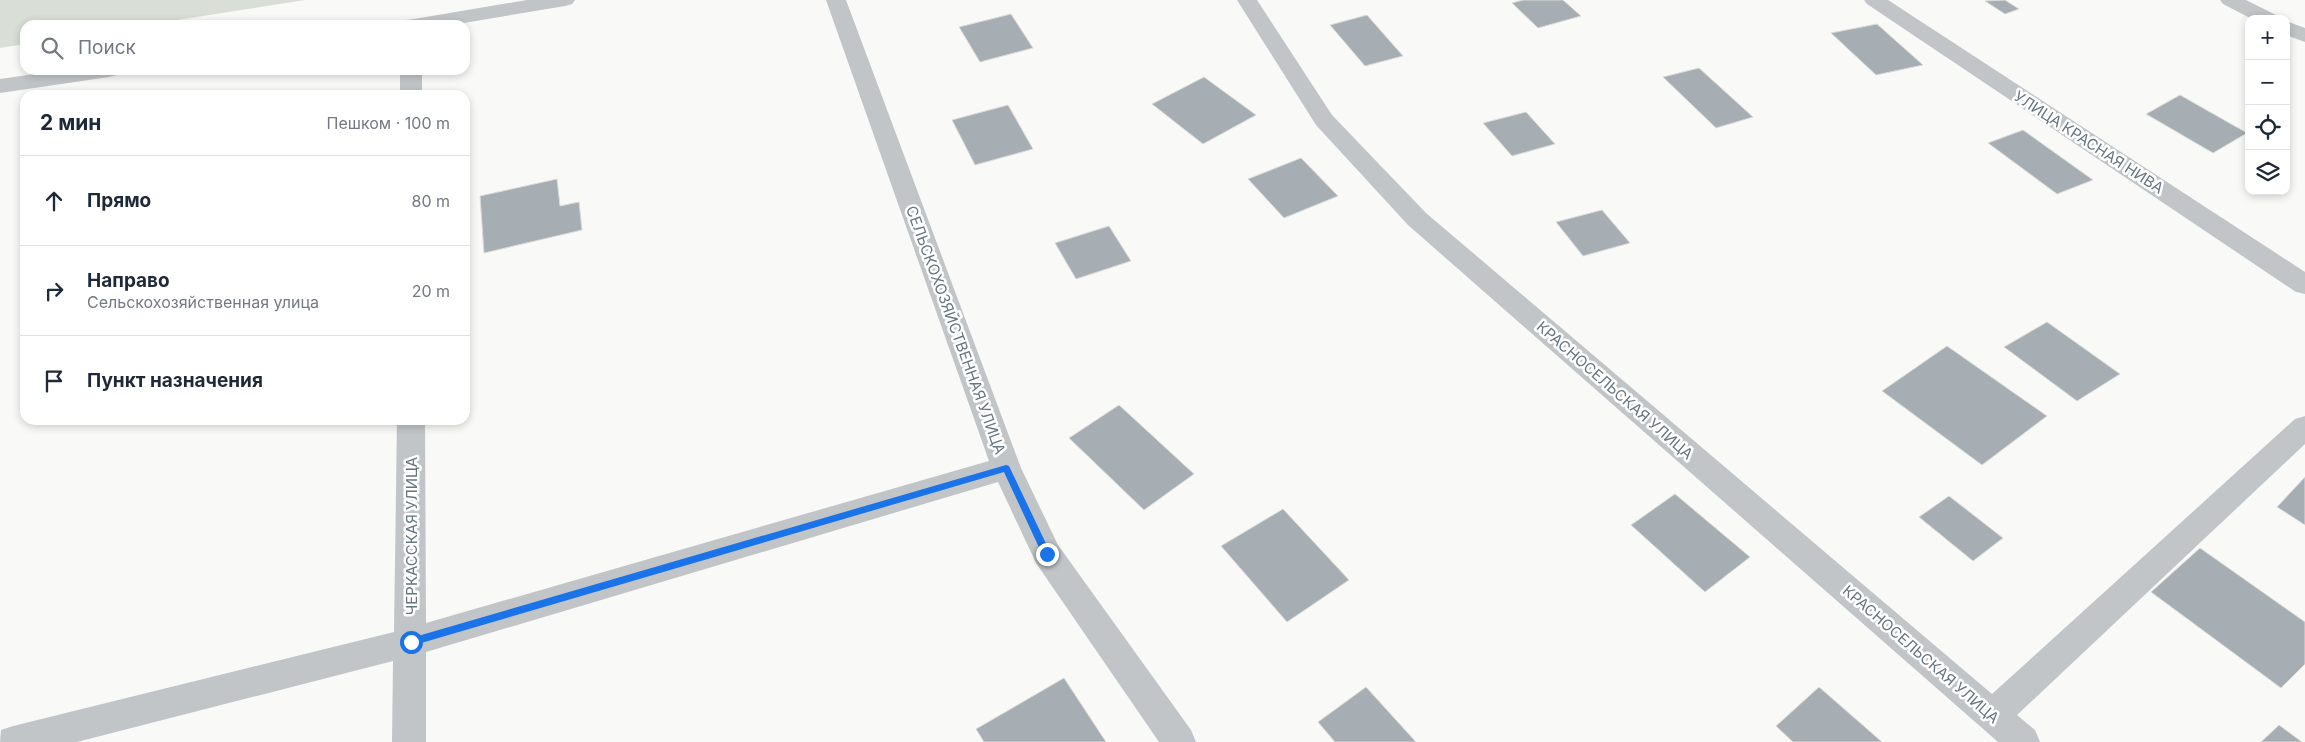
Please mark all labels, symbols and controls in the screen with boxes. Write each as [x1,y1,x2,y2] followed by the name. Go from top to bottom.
[2245,15,2290,195] map controls
[2245,15,2290,60] button: +
[20,20,470,75] search box
[38,34,66,62] icon: search
[78,36,136,59] text: Поиск
[2245,60,2290,105] button: −
[2011,86,2167,198] street label: УЛИЦА КРАСНАЯ НИВА
[2245,105,2290,150] button: locate
[40,110,101,135] text: 2 мин
[327,113,450,133] text: Пешком · 100 m
[2245,150,2290,195] button: layers
[40,187,68,215] icon: ahead
[87,189,151,212] text: Прямо
[411,191,450,211] text: 80 m
[902,203,1010,457] street label: СЕЛЬСКОХОЗЯЙСТВЕННАЯ УЛИЦА
[87,269,170,292] text: Направо
[40,277,68,305] icon: right
[412,281,450,301] text: 20 m
[87,292,319,312] text: Сельскохозяйственная улица
[1533,317,1697,463] street label: КРАСНОСЕЛЬСКАЯ УЛИЦА
[40,367,68,395] icon: arrive
[87,369,263,392] text: Пункт назначения
[402,457,421,615] street label: ЧЕРКАССКАЯ УЛИЦА
[1036,543,1059,566] route end
[1839,581,2003,727] street label: КРАСНОСЕЛЬСКАЯ УЛИЦА
[400,631,423,654] route start

